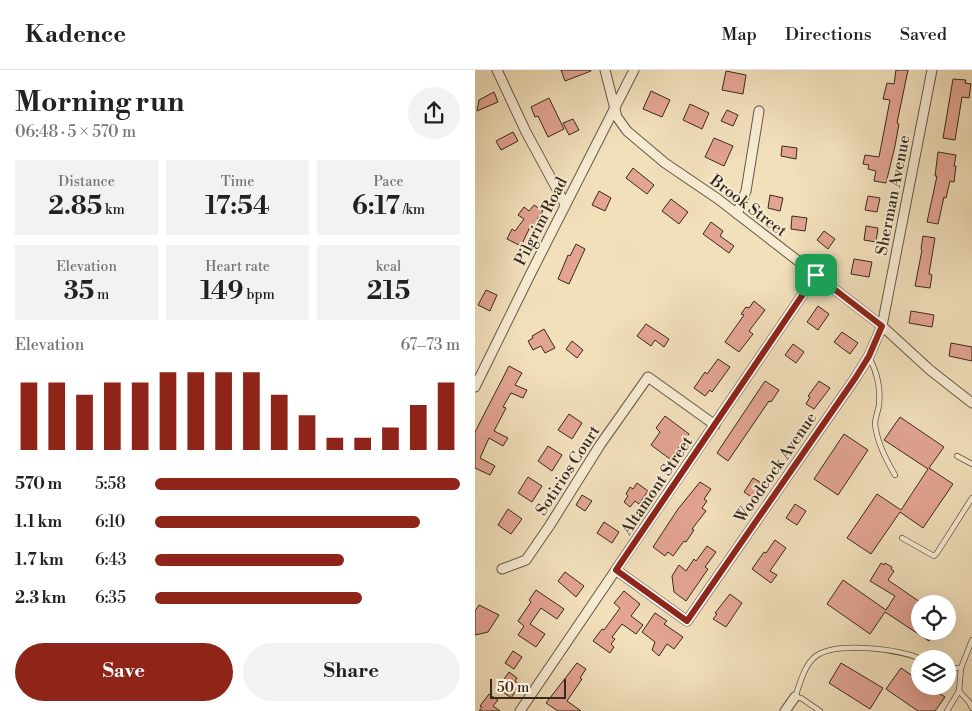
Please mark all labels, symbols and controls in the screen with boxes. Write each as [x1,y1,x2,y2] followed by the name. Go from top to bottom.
[25,20,126,50] text: Kadence
[721,23,757,46] text: Map
[785,23,872,46] text: Directions
[900,23,947,46] text: Saved
[15,85,184,120] text: Morning run
[408,87,460,139] button: share
[15,122,136,142] text: 06:48 · 5 × 570 m
[872,134,914,257] street label: Sherman Avenue
[705,170,791,241] street label: Brook Street
[58,173,115,191] text: Distance
[221,173,254,191] text: Time
[373,173,404,191] text: Pace
[510,174,572,269] street label: Pilgrim Road
[48,191,102,222] text: 2.85
[205,191,270,222] text: 17:54
[352,191,400,222] text: 6:17
[102,201,125,219] text: km
[400,201,425,219] text: /km
[795,254,837,296] pin
[56,258,117,276] text: Elevation
[205,258,270,276] text: Heart rate
[376,258,401,276] text: kcal
[802,261,830,289] icon: arrive
[64,276,94,307] text: 35
[200,276,244,307] text: 149
[367,276,410,307] text: 215
[94,286,109,304] text: m
[244,286,275,304] text: bpm
[15,335,84,355] text: Elevation
[400,335,460,355] text: 67–73 m
[730,409,821,527] street label: Woodcock Avenue
[531,422,604,519] street label: Sotirios Court
[616,432,697,540] street label: Altamont Street
[15,474,62,494] text: 570 m
[95,474,126,494] text: 5:58
[15,512,62,532] text: 1.1 km
[95,512,125,532] text: 6:10
[15,550,64,570] text: 1.7 km
[95,550,127,570] text: 6:43
[15,588,66,608] text: 2.3 km
[95,588,126,608] text: 6:35
[911,595,956,695] map controls
[911,595,956,640] button: locate
[15,643,233,701] button: Save
[243,643,460,701] button: Share
[911,650,956,695] button: layers
[490,676,566,699] scale bar
[497,679,529,697] text: 50 m

